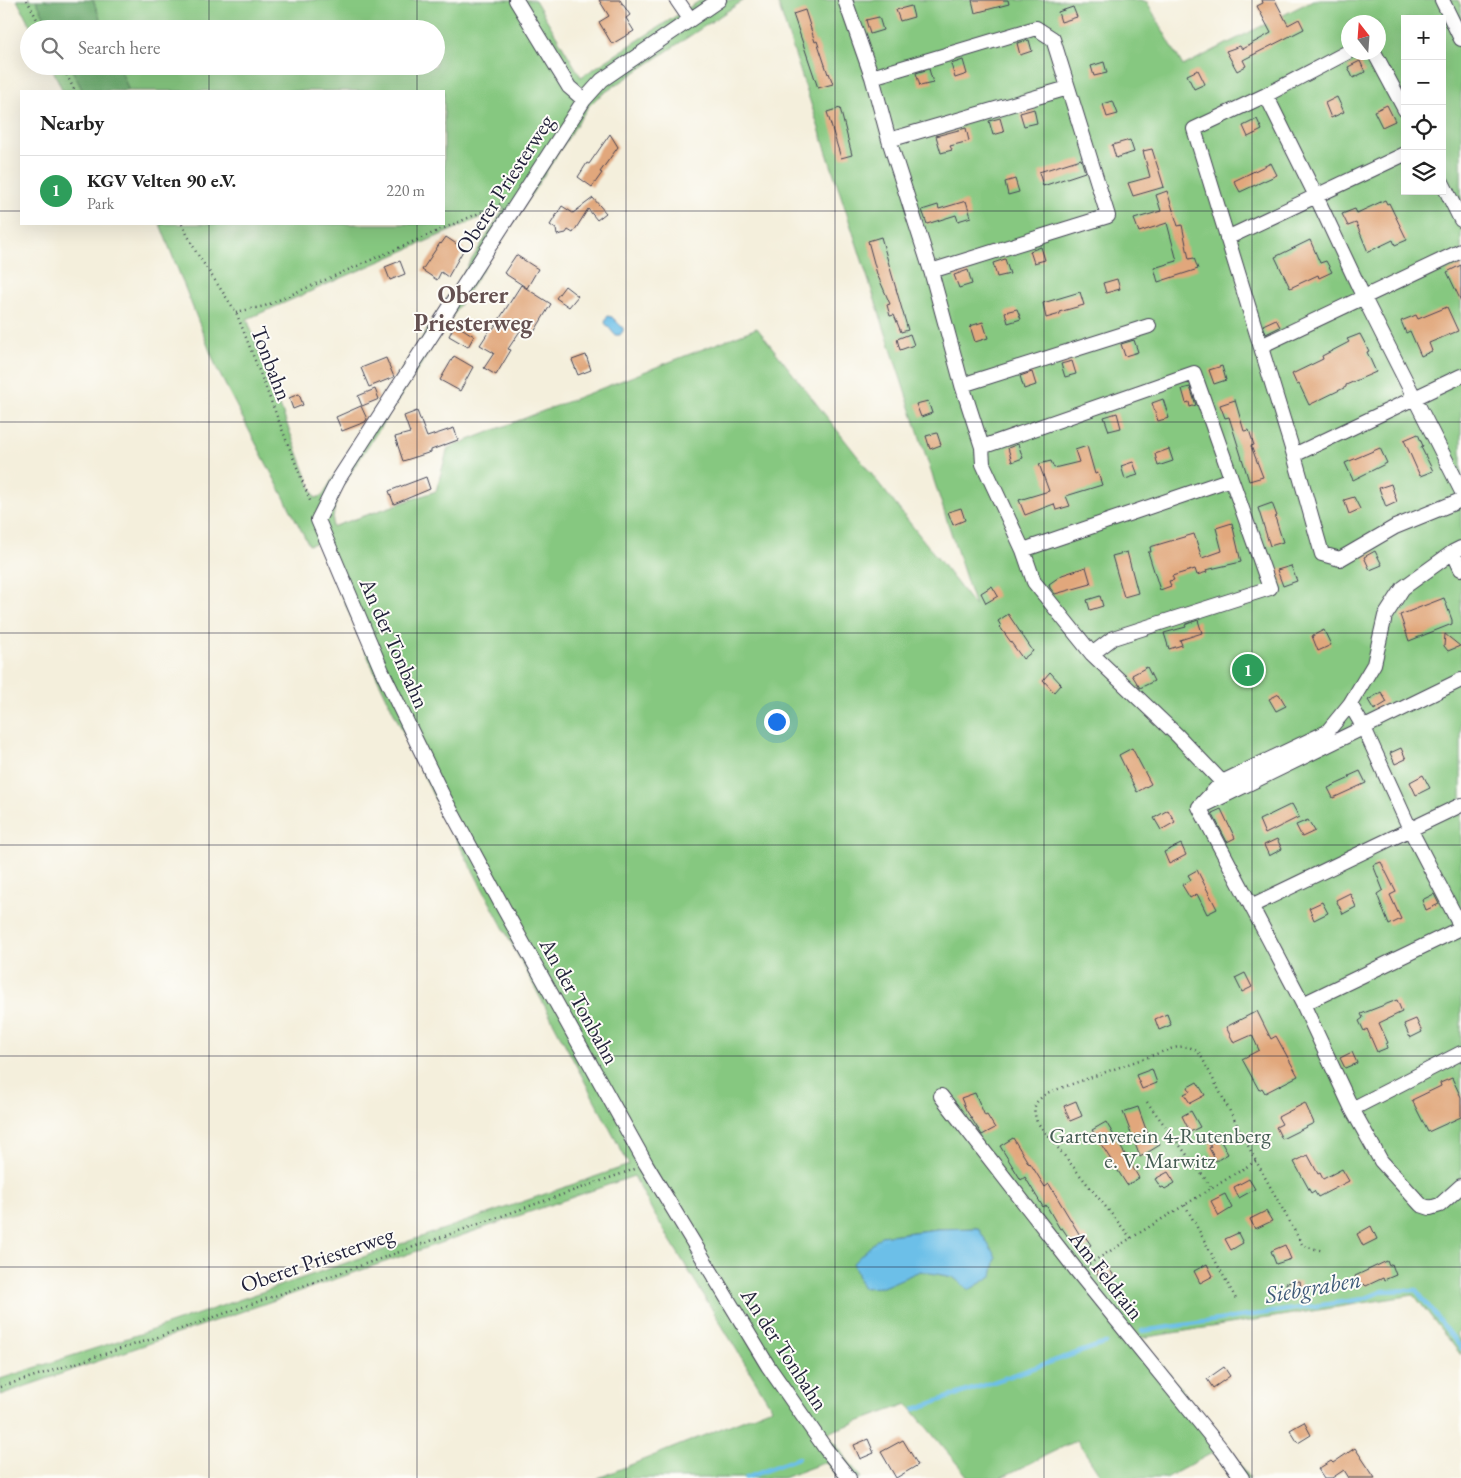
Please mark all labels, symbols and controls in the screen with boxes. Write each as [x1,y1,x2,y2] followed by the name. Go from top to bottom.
[1341,15,1386,60] north arrow
[1401,15,1446,195] map controls
[1401,15,1446,60] button: +
[20,20,445,75] search box
[38,34,66,62] icon: search
[78,35,160,60] text: Search here
[1401,60,1446,105] button: −
[1401,105,1446,150] button: locate
[40,109,104,136] text: Nearby
[449,109,561,259] street label: Oberer Priesterweg
[1401,150,1446,195] button: layers
[87,168,236,193] text: KGV Velten 90 e.V.
[52,180,60,201] text: 1
[386,180,425,201] text: 220 m
[87,193,114,214] text: Park
[414,279,533,339] district label: Oberer Priesterweg
[244,322,299,405] street label: Tonbahn
[352,572,436,714] street label: An der Tonbahn
[1232,651,1264,689] pin: 1
[764,709,790,735] your location
[532,932,626,1070] street label: An der Tonbahn
[1049,1121,1271,1175] park label: Gartenverein 4-Rutenberg e. V. Marwitz
[237,1220,398,1299] street label: Oberer Priesterweg
[1062,1224,1151,1326] street label: Am Feldrain
[1261,1263,1363,1310] water label: Siebgraben
[734,1282,835,1416] street label: An der Tonbahn

